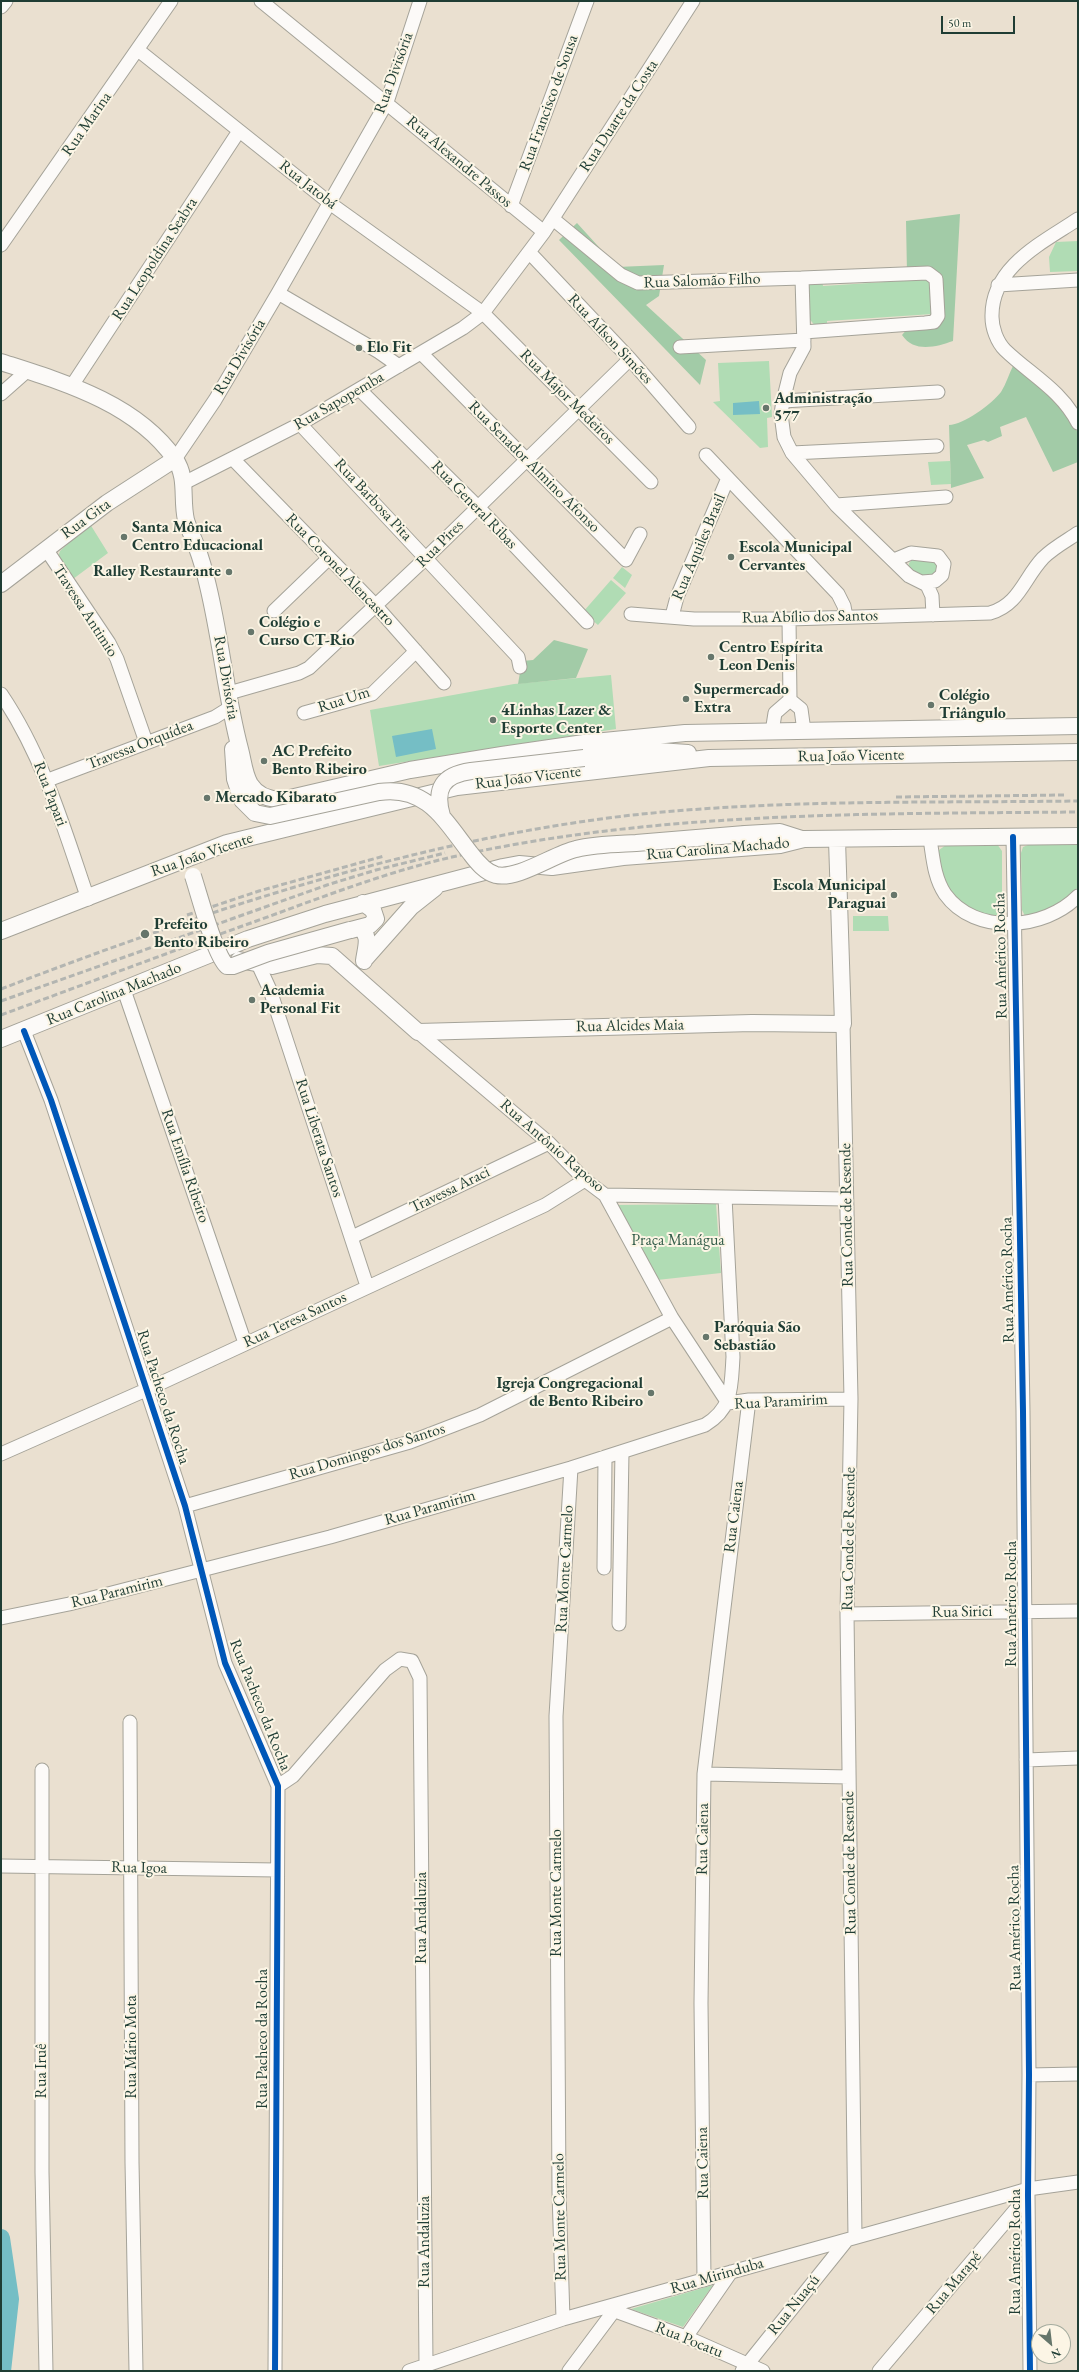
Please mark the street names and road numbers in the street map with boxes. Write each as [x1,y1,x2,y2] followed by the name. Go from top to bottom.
[370,30,418,116] street label: Rua Divisória
[515,32,583,174] street label: Rua Francisco de Sousa
[576,56,662,176] street label: Rua Duarte da Costa
[58,88,116,160] street label: Rua Marina
[402,112,516,212] street label: Rua Alexandre Passos
[275,156,341,214] street label: Rua Jatobá
[108,194,202,324] street label: Rua Leopoldina Seabra
[643,269,761,293] street label: Rua Salomão Filho
[563,290,657,388] street label: Rua Aílson Simões
[210,316,270,398] street label: Rua Divisória
[515,345,619,449] street label: Rua Major Medeiros
[291,367,387,435] street label: Rua Sapopemba
[464,397,604,537] street label: Rua Senador Almino Afonso
[330,455,416,545] street label: Rua Barbosa Pita
[427,457,521,553] street label: Rua General Ribas
[668,491,730,603] street label: Rua Aquiles Brasil
[58,495,114,543] street label: Rua Gita
[281,510,399,630] street label: Rua Coronel Alencastro
[412,516,468,572] street label: Rua Pires
[48,561,122,661] street label: Travessa Antimio
[742,606,878,628] street label: Rua Abílio dos Santos
[209,634,243,722] street label: Rua Divisória
[316,683,372,717] street label: Rua Um
[84,716,196,774] street label: Travessa Orquídea
[798,745,904,767] street label: Rua João Vicente
[29,759,71,829] street label: Rua Papari
[474,762,582,794] street label: Rua João Vicente
[149,829,255,881] street label: Rua João Vicente
[646,833,790,865] street label: Rua Carolina Machado
[990,893,1012,1019] street label: Rua Américo Rocha
[44,958,184,1030] street label: Rua Carolina Machado
[576,1015,684,1037] street label: Rua Alcides Maia
[291,1076,347,1200] street label: Rua Liberata Santos
[496,1095,608,1197] street label: Rua Antônio Raposo
[157,1107,213,1225] street label: Rua Emília Ribeiro
[836,1143,858,1287] street label: Rua Conde de Resende
[407,1162,493,1218] street label: Travessa Araci
[997,1217,1019,1343] street label: Rua Américo Rocha
[240,1288,350,1352] street label: Rua Teresa Santos
[132,1327,194,1467] street label: Rua Pacheco da Rocha
[734,1390,828,1414] street label: Rua Paramirim
[287,1419,447,1485] street label: Rua Domingos dos Santos
[838,1467,860,1611] street label: Rua Conde de Resende
[720,1480,748,1554] street label: Rua Caiena
[382,1486,478,1530] street label: Rua Paramirim
[552,1505,578,1633] street label: Rua Monte Carmelo
[1002,1541,1022,1667] street label: Rua Américo Rocha
[69,1571,165,1613] street label: Rua Paramirim
[932,1602,992,1622] street label: Rua Sirici
[225,1636,295,1774] street label: Rua Pacheco da Rocha
[839,1791,861,1935] street label: Rua Conde de Resende
[693,1803,713,1875] street label: Rua Caiena
[547,1829,567,1957] street label: Rua Monte Carmelo
[111,1858,167,1878] street label: Rua Igoa
[1004,1865,1026,1991] street label: Rua Américo Rocha
[412,1872,432,1964] street label: Rua Andaluzia
[253,1969,273,2109] street label: Rua Pacheco da Rocha
[122,1995,142,2099] street label: Rua Mário Mota
[32,2044,52,2098] street label: Rua Iruê
[693,2127,713,2199] street label: Rua Caiena
[549,2153,571,2281] street label: Rua Monte Carmelo
[1006,2189,1026,2315] street label: Rua Américo Rocha
[415,2196,435,2288] street label: Rua Andaluzia
[922,2248,986,2318] street label: Rua Marapé
[668,2253,766,2299] street label: Rua Mirinduba
[764,2271,824,2339] street label: Rua Nuaçú
[652,2318,726,2362] street label: Rua Pocatu

